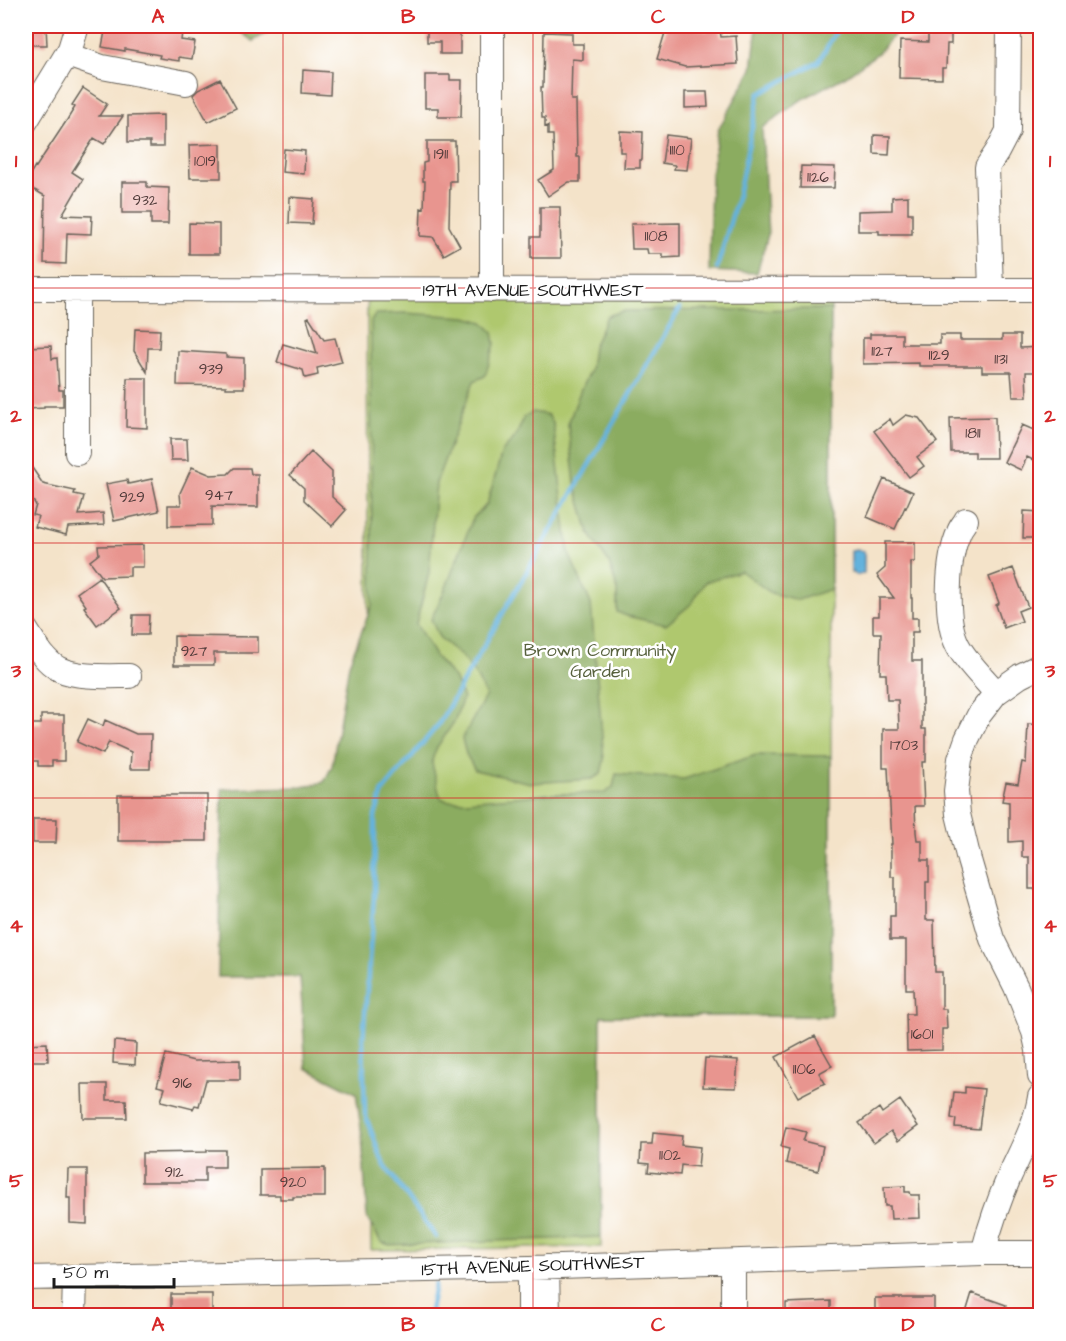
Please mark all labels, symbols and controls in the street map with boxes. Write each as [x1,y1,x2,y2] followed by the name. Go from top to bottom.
[152,3,165,31] text: A
[401,3,416,31] text: B
[651,3,666,31] text: C
[902,3,915,31] text: D
[669,140,685,161] house number: 1110
[434,144,448,165] house number: 1911
[15,147,18,175] text: 1
[1049,147,1052,175] text: 1
[194,151,216,172] house number: 1019
[807,167,830,188] house number: 1126
[133,190,158,211] house number: 932
[644,226,668,247] house number: 1108
[423,278,644,303] street label: 19TH AVENUE SOUTHWEST
[871,341,893,362] house number: 1127
[929,345,949,366] house number: 1129
[994,349,1008,370] house number: 1131
[199,359,223,380] house number: 939
[9,402,22,430] text: 2
[1043,402,1056,430] text: 2
[965,423,981,444] house number: 1811
[205,485,233,506] house number: 947
[119,487,145,508] house number: 929
[524,638,676,684] park label: Brown Community Garden
[181,641,207,662] house number: 927
[10,657,22,685] text: 3
[1044,657,1056,685] text: 3
[890,735,918,756] house number: 1703
[9,912,23,940] text: 4
[1043,912,1057,940] text: 4
[911,1024,933,1045] house number: 1601
[793,1059,816,1080] house number: 1106
[172,1073,193,1094] house number: 916
[659,1145,681,1166] house number: 1102
[164,1162,184,1183] house number: 912
[9,1167,24,1195] text: 5
[1043,1167,1058,1195] text: 5
[280,1172,307,1193] house number: 920
[421,1250,646,1282] street label: 15TH AVENUE SOUTHWEST
[54,1251,174,1289] scale bar
[63,1260,108,1285] text: 50 m
[152,1311,165,1339] text: A
[401,1311,416,1339] text: B
[651,1311,666,1339] text: C
[902,1311,915,1339] text: D

